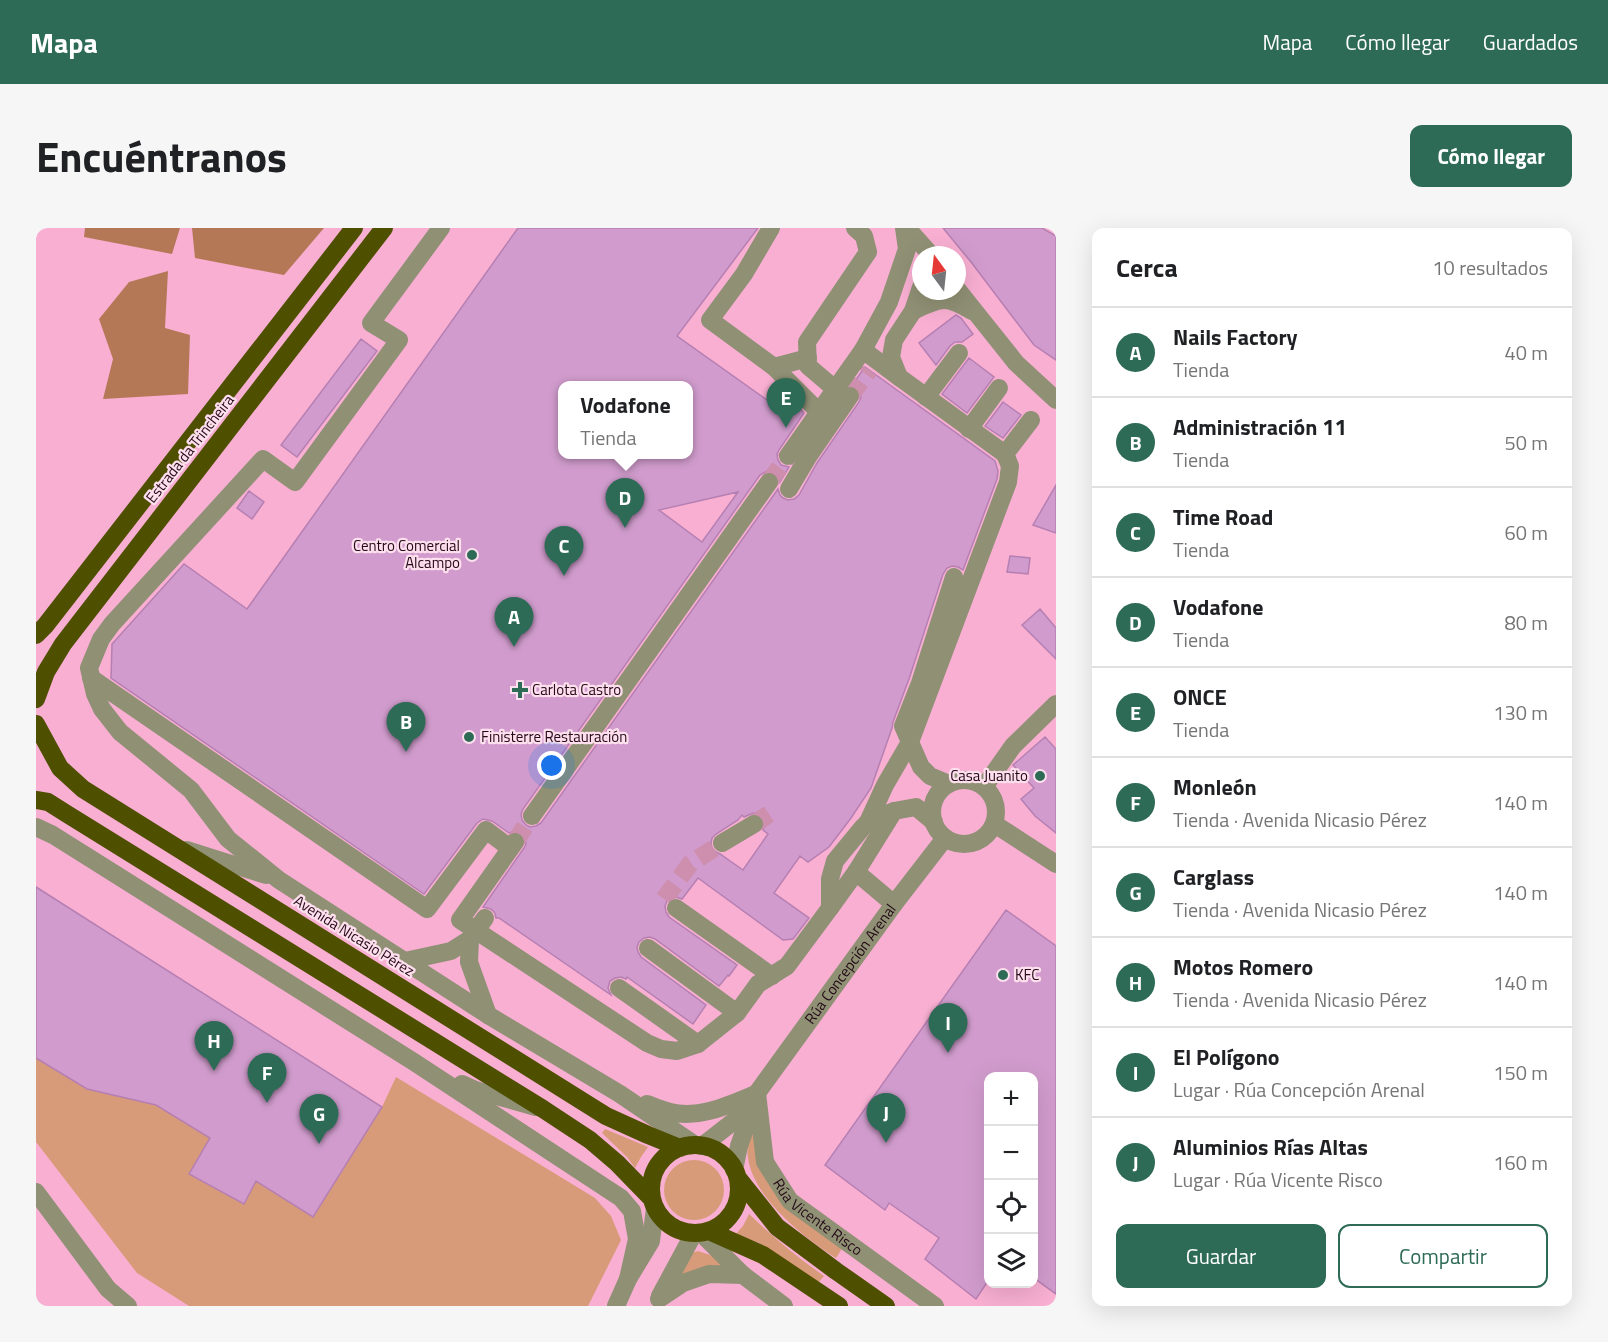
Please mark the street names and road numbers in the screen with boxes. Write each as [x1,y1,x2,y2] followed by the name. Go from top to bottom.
[140,389,240,508] street label: Estrada da Trincheira
[290,889,419,982] street label: Avenida Nicasio Pérez
[799,899,901,1029] street label: Rúa Concepción Arenal
[767,1174,868,1261] street label: Rúa Vicente Risco

